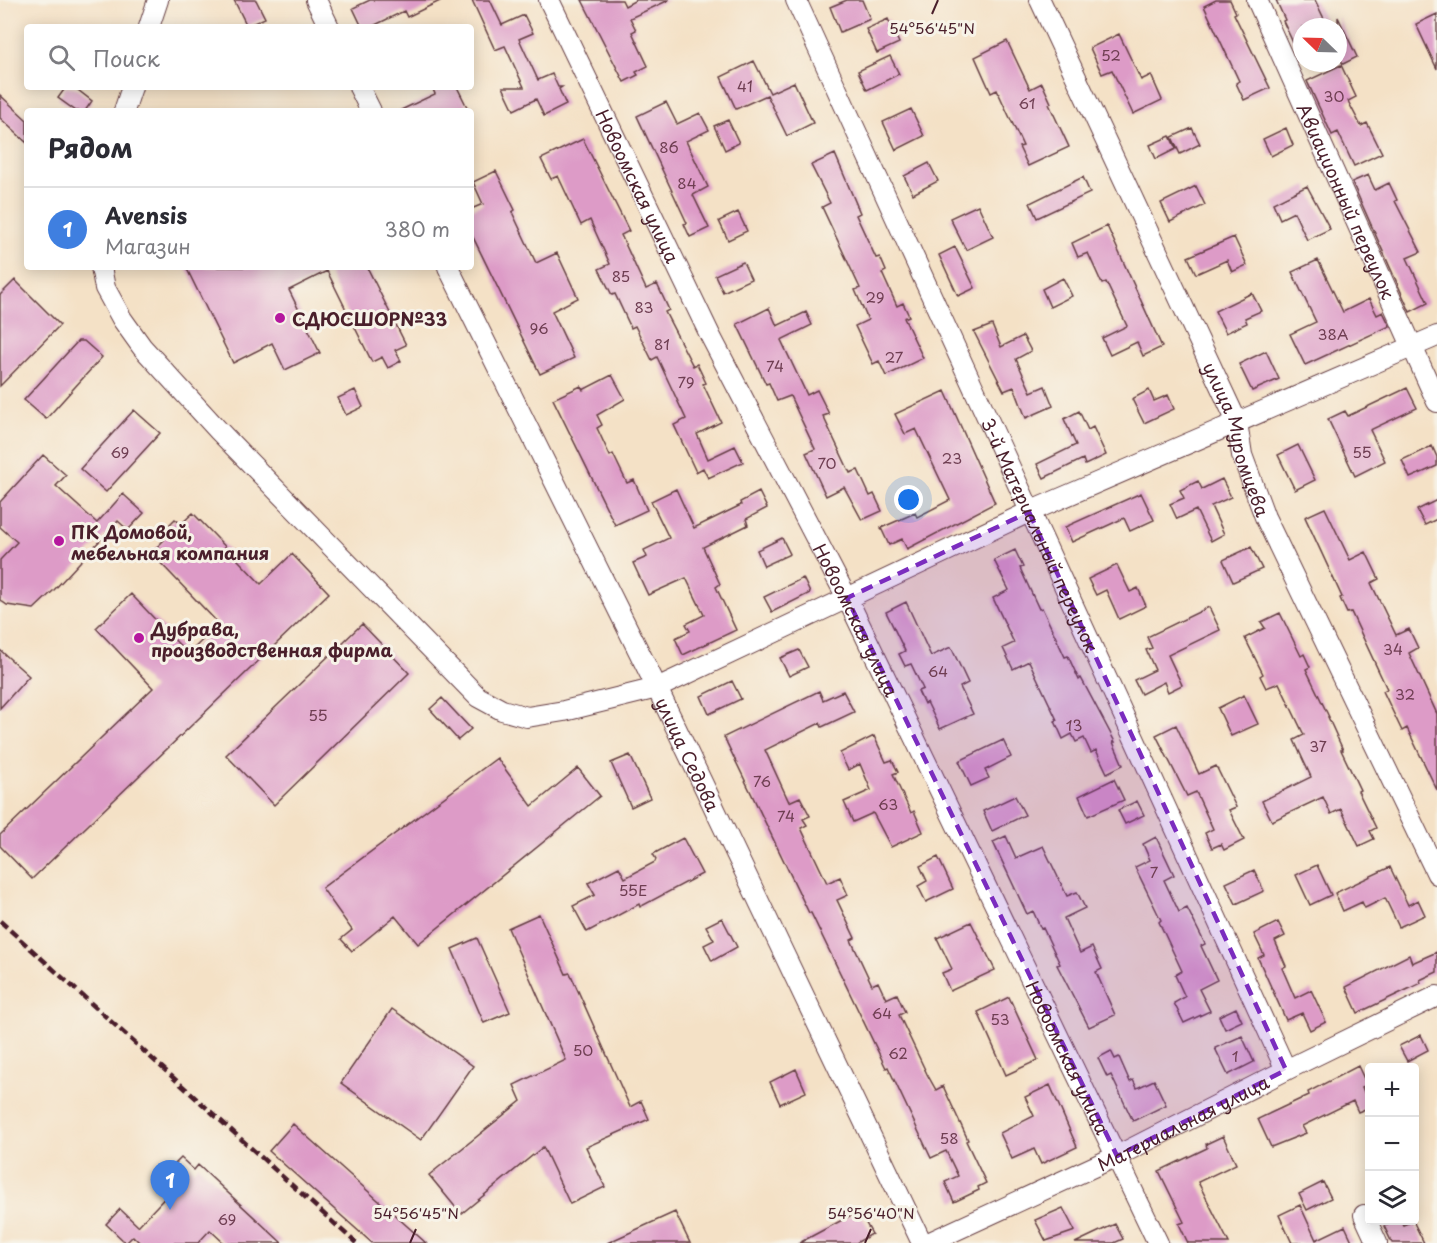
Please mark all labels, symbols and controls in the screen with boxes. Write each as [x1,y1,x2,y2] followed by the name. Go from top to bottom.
[889,16,975,39] text: 54°56'45"N
[1293,18,1347,72] north arrow
[24,24,474,90] search box
[45,41,78,74] icon: search
[93,41,160,74] text: Поиск
[1101,43,1121,66] house number: 52
[737,74,753,97] house number: 41
[1324,84,1344,107] house number: 30
[1019,91,1035,114] house number: 61
[1291,99,1403,303] street label: Авиационный переулок
[590,104,687,268] street label: Новоомская улица
[48,128,133,167] text: Рядом
[659,135,679,158] house number: 86
[677,171,697,194] house number: 84
[105,198,187,231] text: Avensis
[63,214,72,244] text: 1
[384,214,450,244] text: 380 m
[105,231,191,261] text: Магазин
[612,264,630,287] house number: 85
[865,285,885,308] house number: 29
[634,295,654,318] house number: 83
[292,305,448,332] place label: СДЮСШОР№33
[273,311,287,325] marker: СДЮСШОР№33
[530,316,549,339] house number: 96
[1318,322,1348,345] house number: 38А
[654,332,670,355] house number: 81
[885,345,904,368] house number: 27
[766,354,784,377] house number: 74
[1197,357,1277,521] street label: улица Муромцева
[677,370,695,393] house number: 79
[975,413,1106,656] street label: 3-й Материальный переулок
[111,440,129,463] house number: 69
[1352,440,1372,463] house number: 55
[942,446,962,469] house number: 23
[817,451,837,474] house number: 70
[894,485,923,514] your location
[71,518,269,566] place label: ПК Домовой, мебельная компания
[52,534,66,548] marker: ПК Домовой, мебельная компания
[807,538,906,701] street label: Новоомская улица
[150,615,393,663] place label: Дубрава, производственная фирма
[132,631,146,645] marker: Дубрава, производственная фирма
[1383,637,1403,660] house number: 34
[928,659,948,682] house number: 64
[1395,682,1415,705] house number: 32
[650,692,728,816] street label: улица Седова
[308,703,328,726] house number: 55
[1066,713,1082,736] house number: 13
[1309,734,1327,757] house number: 37
[753,769,771,792] house number: 76
[878,792,898,815] house number: 63
[777,804,795,827] house number: 74
[1150,860,1159,883] house number: 7
[619,878,647,901] house number: 55Е
[1020,976,1117,1139] street label: Новоомская улица
[872,1001,892,1024] house number: 64
[990,1007,1010,1030] house number: 53
[573,1038,593,1061] house number: 50
[888,1041,908,1064] house number: 62
[1232,1044,1238,1067] house number: 1
[1365,1063,1419,1225] map controls
[1365,1063,1419,1117] button: +
[1093,1067,1274,1177] street label: Материальная улица
[1365,1117,1419,1171] button: −
[939,1126,959,1149] house number: 58
[150,1160,190,1210] pin: 1
[1365,1171,1419,1225] button: layers
[373,1201,459,1224] text: 54°56'45"N
[827,1201,915,1224] text: 54°56'40"N
[218,1207,236,1230] house number: 69

